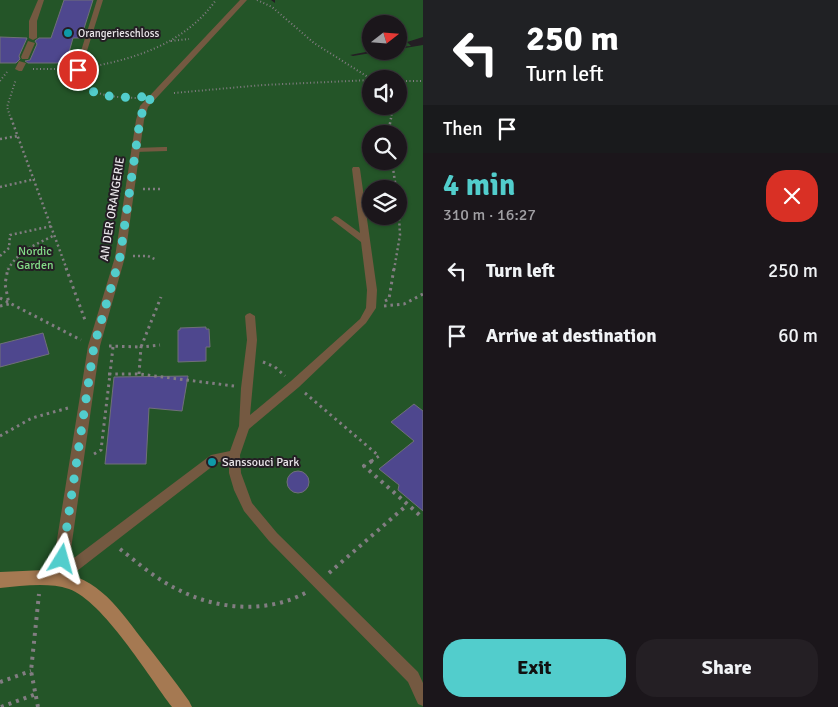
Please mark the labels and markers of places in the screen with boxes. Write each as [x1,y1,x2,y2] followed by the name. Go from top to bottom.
[62,27,74,39] marker: Orangerieschloss
[78,27,159,40] place label: Orangerieschloss
[57,49,99,91] pin
[222,455,299,470] place label: Sanssouci Park
[206,456,218,468] marker: Sanssouci Park

